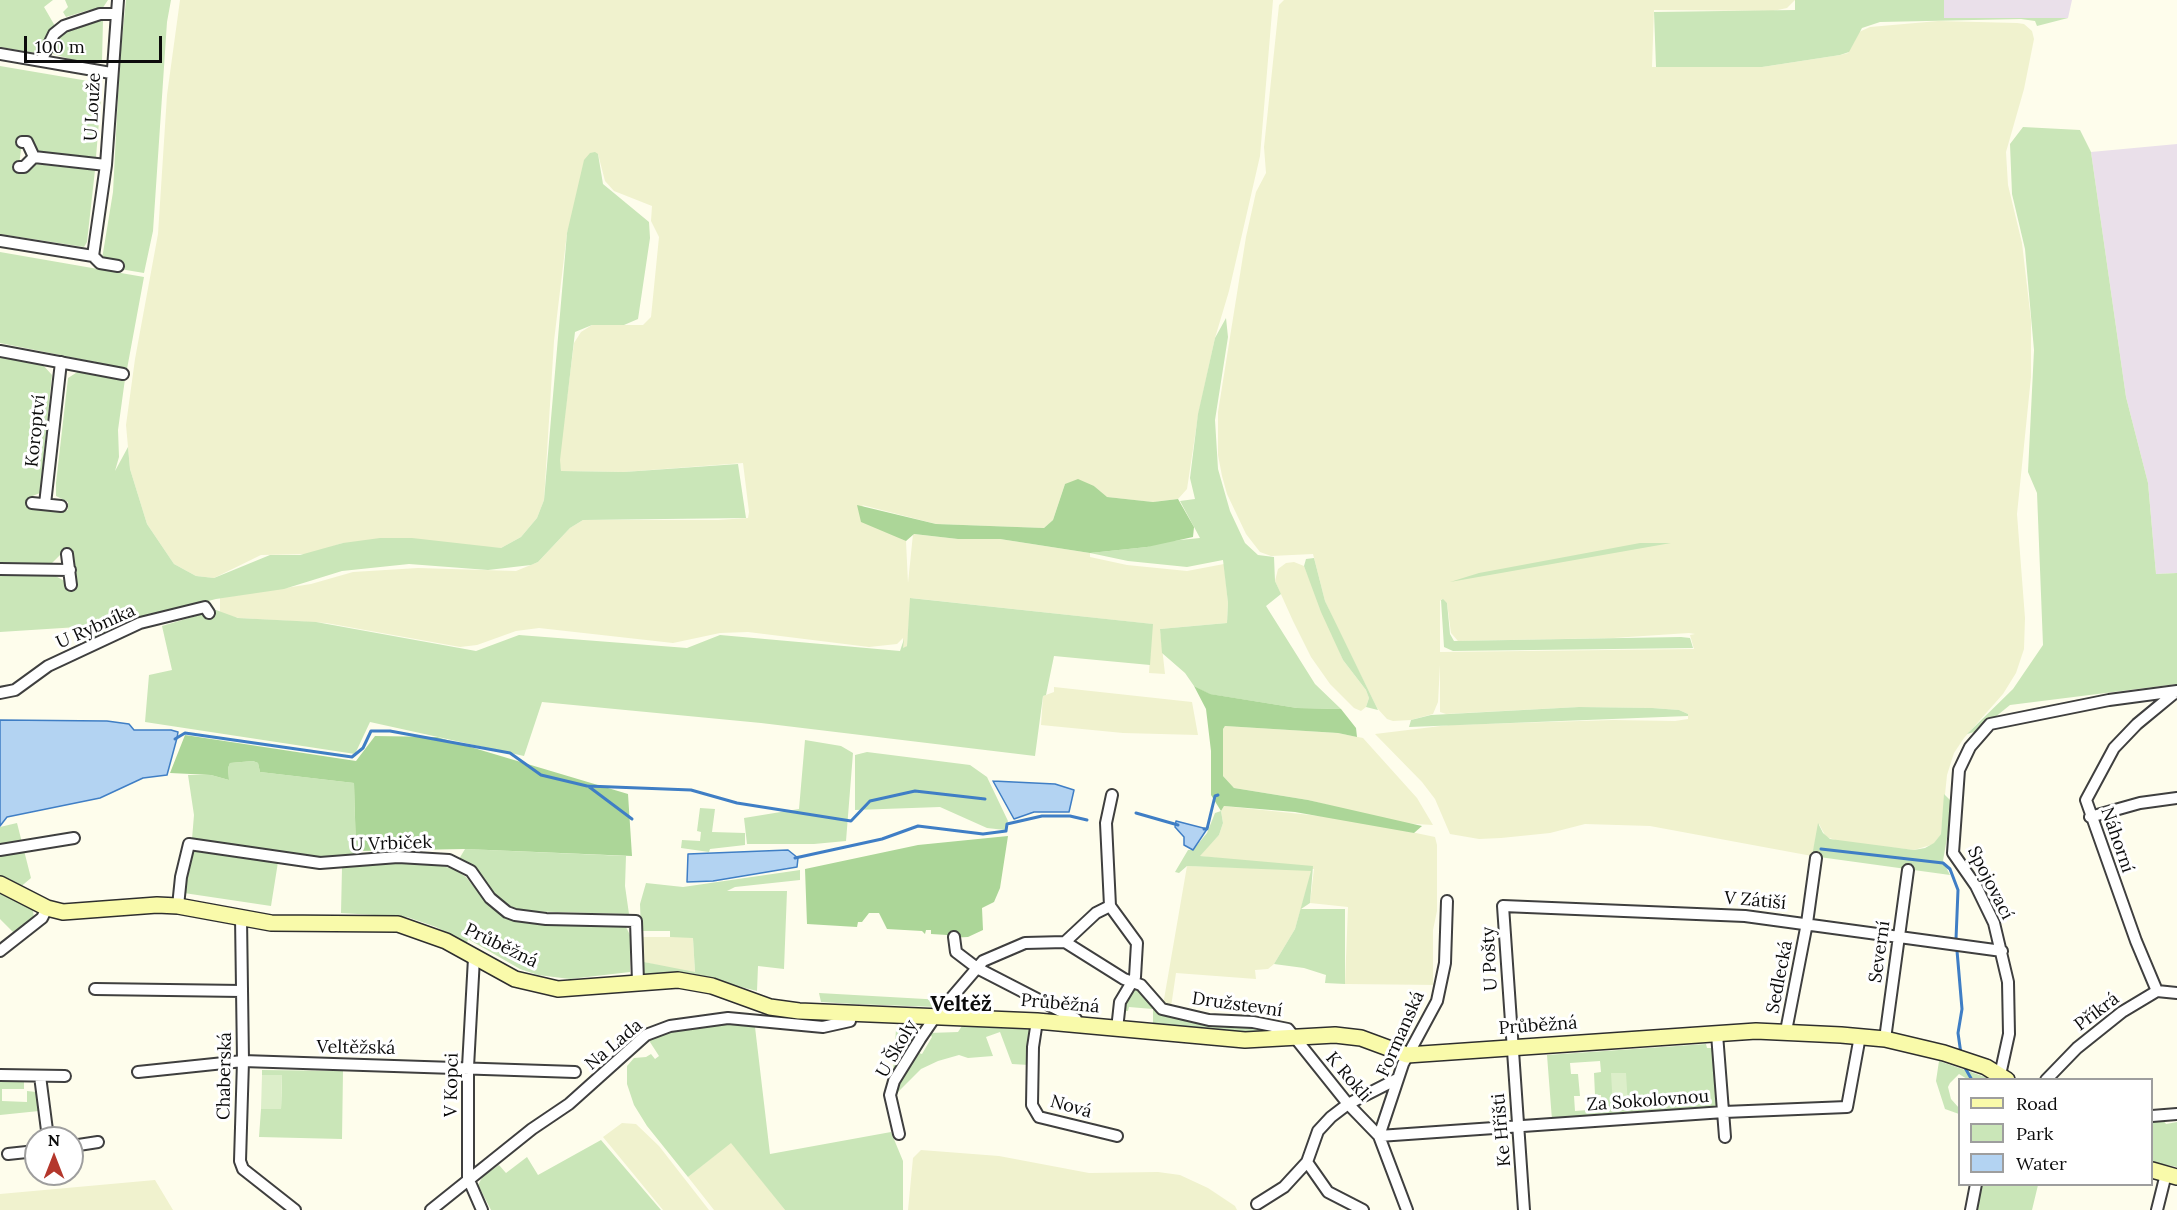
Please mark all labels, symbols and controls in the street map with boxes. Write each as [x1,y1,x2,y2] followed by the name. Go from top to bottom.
[27,24,165,62] scale bar
[35,35,85,58] text: 100 m
[80,72,106,142] street label: U Louže
[21,394,51,468] street label: Koroptví
[53,600,139,654] street label: U Rybníka
[2096,804,2138,876] street label: Náhorní
[350,832,432,856] street label: U Vrbiček
[1962,843,2018,923] street label: Spojovací
[1723,888,1787,914] street label: V Zátiší
[461,919,541,973] street label: Průběžná
[1865,920,1895,984] street label: Severní
[1478,926,1502,992] street label: U Pošty
[1762,939,1798,1015] street label: Sedlecká
[1190,988,1284,1022] street label: Družstevní
[1373,988,1429,1080] street label: Formanská
[2070,988,2124,1036] street label: Příkrá
[1020,990,1100,1018] street label: Průběžná
[930,992,992,1018] district label: Veltěž
[1498,1012,1578,1040] street label: Průběžná
[581,1015,647,1075] street label: Na Lada
[872,1016,922,1082] street label: U Školy
[213,1032,237,1120] street label: Chaberská
[316,1037,396,1059] street label: Veltěžská
[1321,1048,1375,1106] street label: K Rokli
[441,1053,463,1117] street label: V Kopci
[1958,1078,2153,1186] legend
[1586,1086,1710,1116] street label: Za Sokolovnou
[1048,1091,1094,1123] street label: Nová
[1488,1092,1516,1168] street label: Ke Hřišti
[2016,1092,2058,1115] text: Road
[2016,1122,2053,1145] text: Park
[24,1126,84,1186] north arrow
[48,1130,60,1150] text: N
[2016,1152,2067,1175] text: Water

